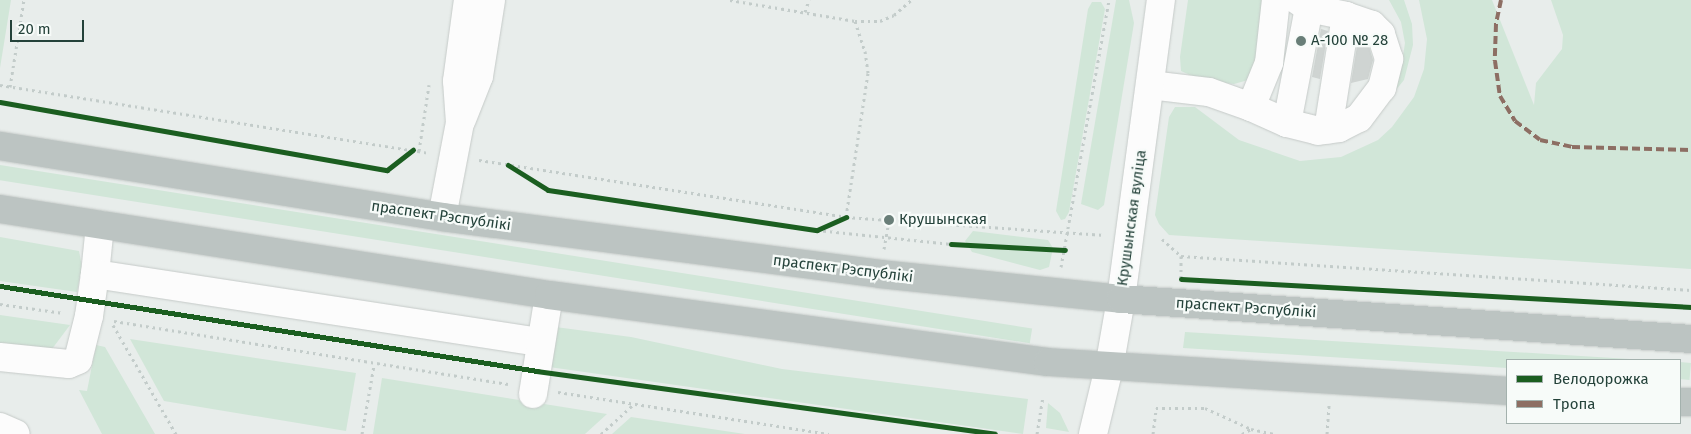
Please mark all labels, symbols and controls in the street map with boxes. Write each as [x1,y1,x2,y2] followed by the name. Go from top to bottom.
[12,10,86,42] scale bar
[18,20,51,38] text: 20 m
[1311,32,1388,50] place label: А-100 № 28
[1295,35,1307,47] marker: А-100 № 28
[1114,149,1150,287] street label: Крушынская вуліца
[370,197,512,235] street label: праспект Рэспублікі
[899,211,987,229] place label: Крушынская
[883,214,895,226] marker: Крушынская
[772,251,914,287] street label: праспект Рэспублікі
[1175,294,1317,322] street label: праспект Рэспублікі
[1506,359,1681,424] legend
[1553,370,1649,388] text: Велодорожка
[1553,395,1595,413] text: Тропа

